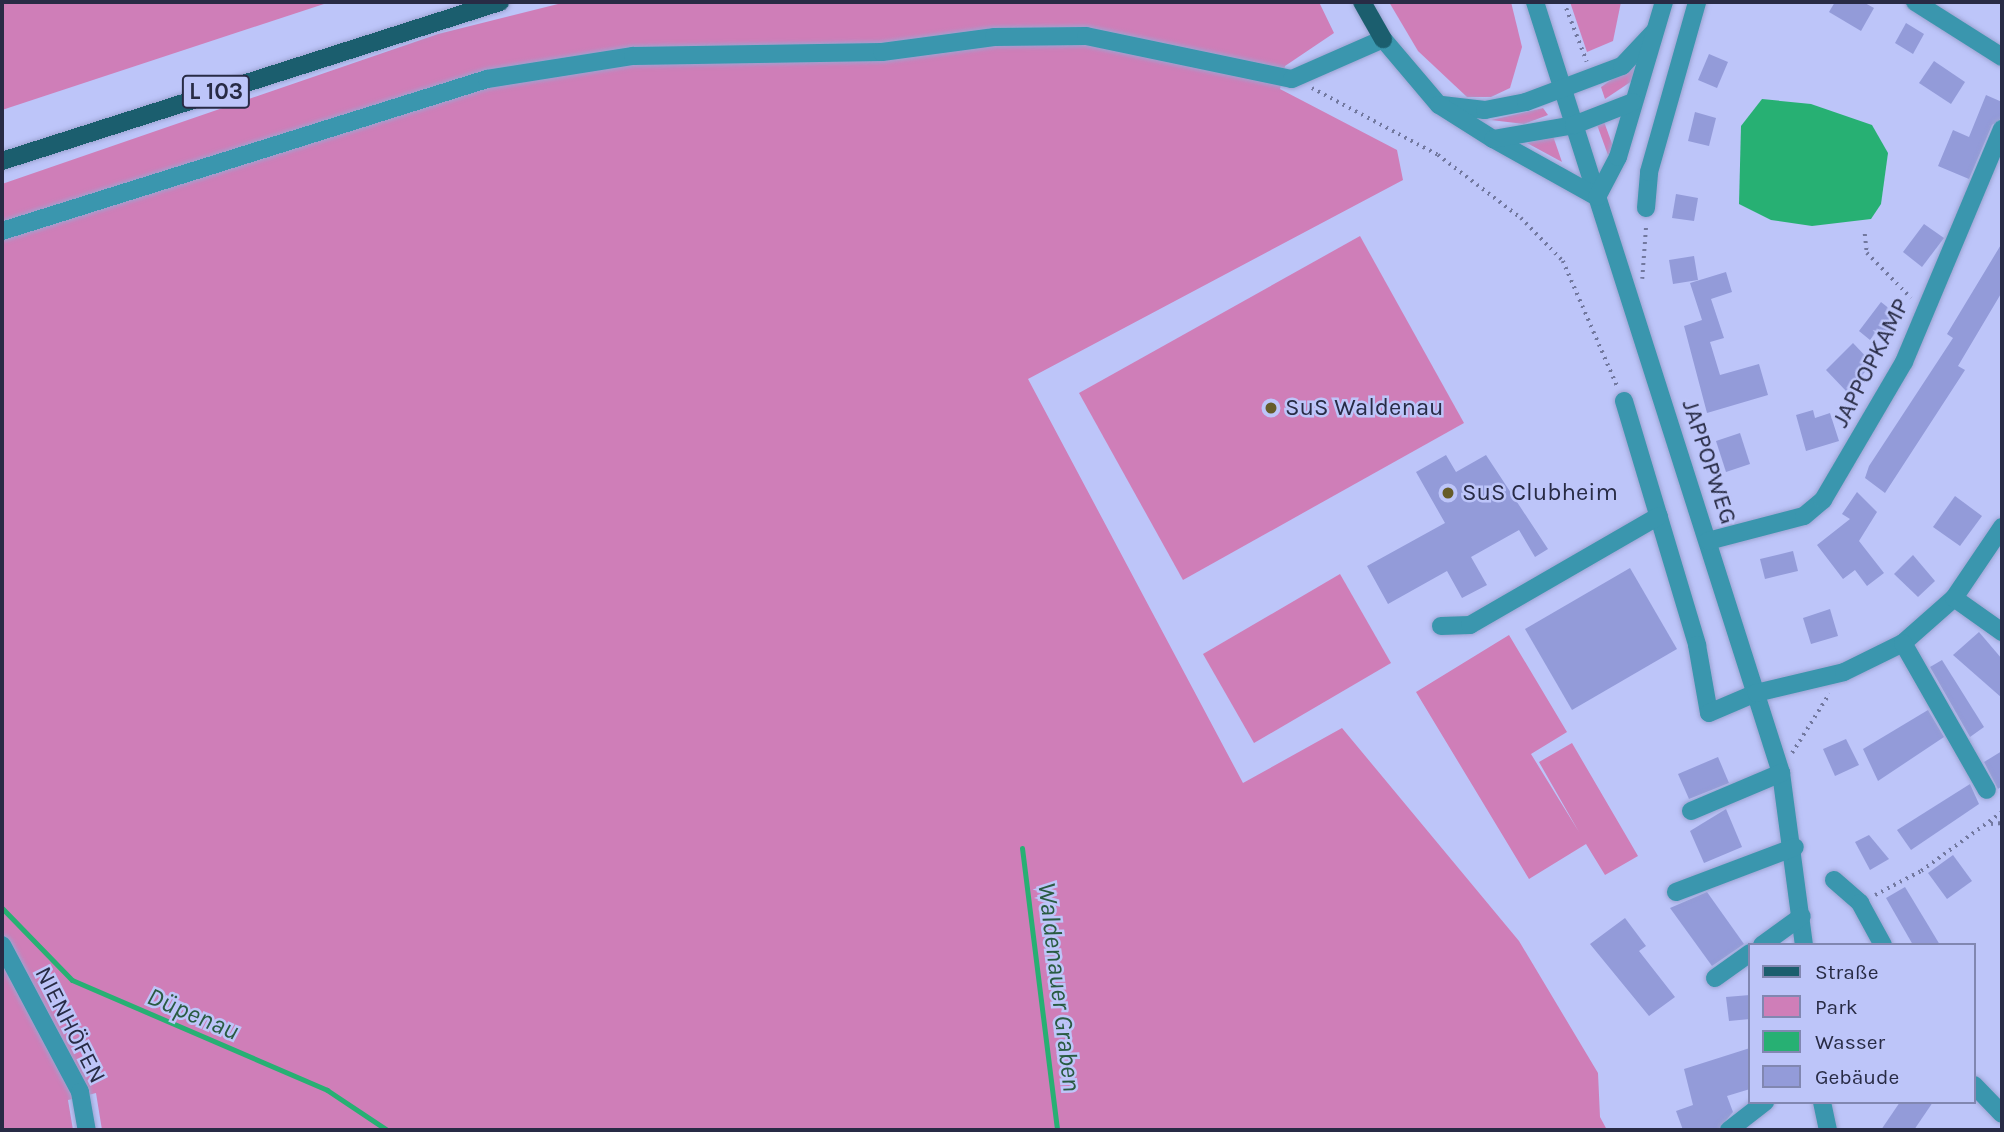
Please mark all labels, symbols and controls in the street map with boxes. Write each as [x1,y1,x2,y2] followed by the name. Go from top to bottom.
[181,72,251,111] road number: L 103
[1826,294,1916,432] street label: JAPPOPKAMP
[1285,394,1444,422] place label: SuS Waldenau
[1675,396,1743,528] street label: JAPPOPWEG
[1263,400,1279,416] marker: SuS Waldenau
[1462,479,1618,507] place label: SuS Clubheim
[1440,485,1456,501] marker: SuS Clubheim
[1031,881,1087,1093] water label: Waldenauer Graben
[1748,943,1976,1104] legend
[1815,960,1878,984] text: Straße
[28,962,112,1088] street label: NIENHÖFEN
[142,981,244,1047] water label: Düpenau
[1815,995,1858,1019] text: Park
[1815,1030,1885,1054] text: Wasser
[1815,1065,1899,1089] text: Gebäude

